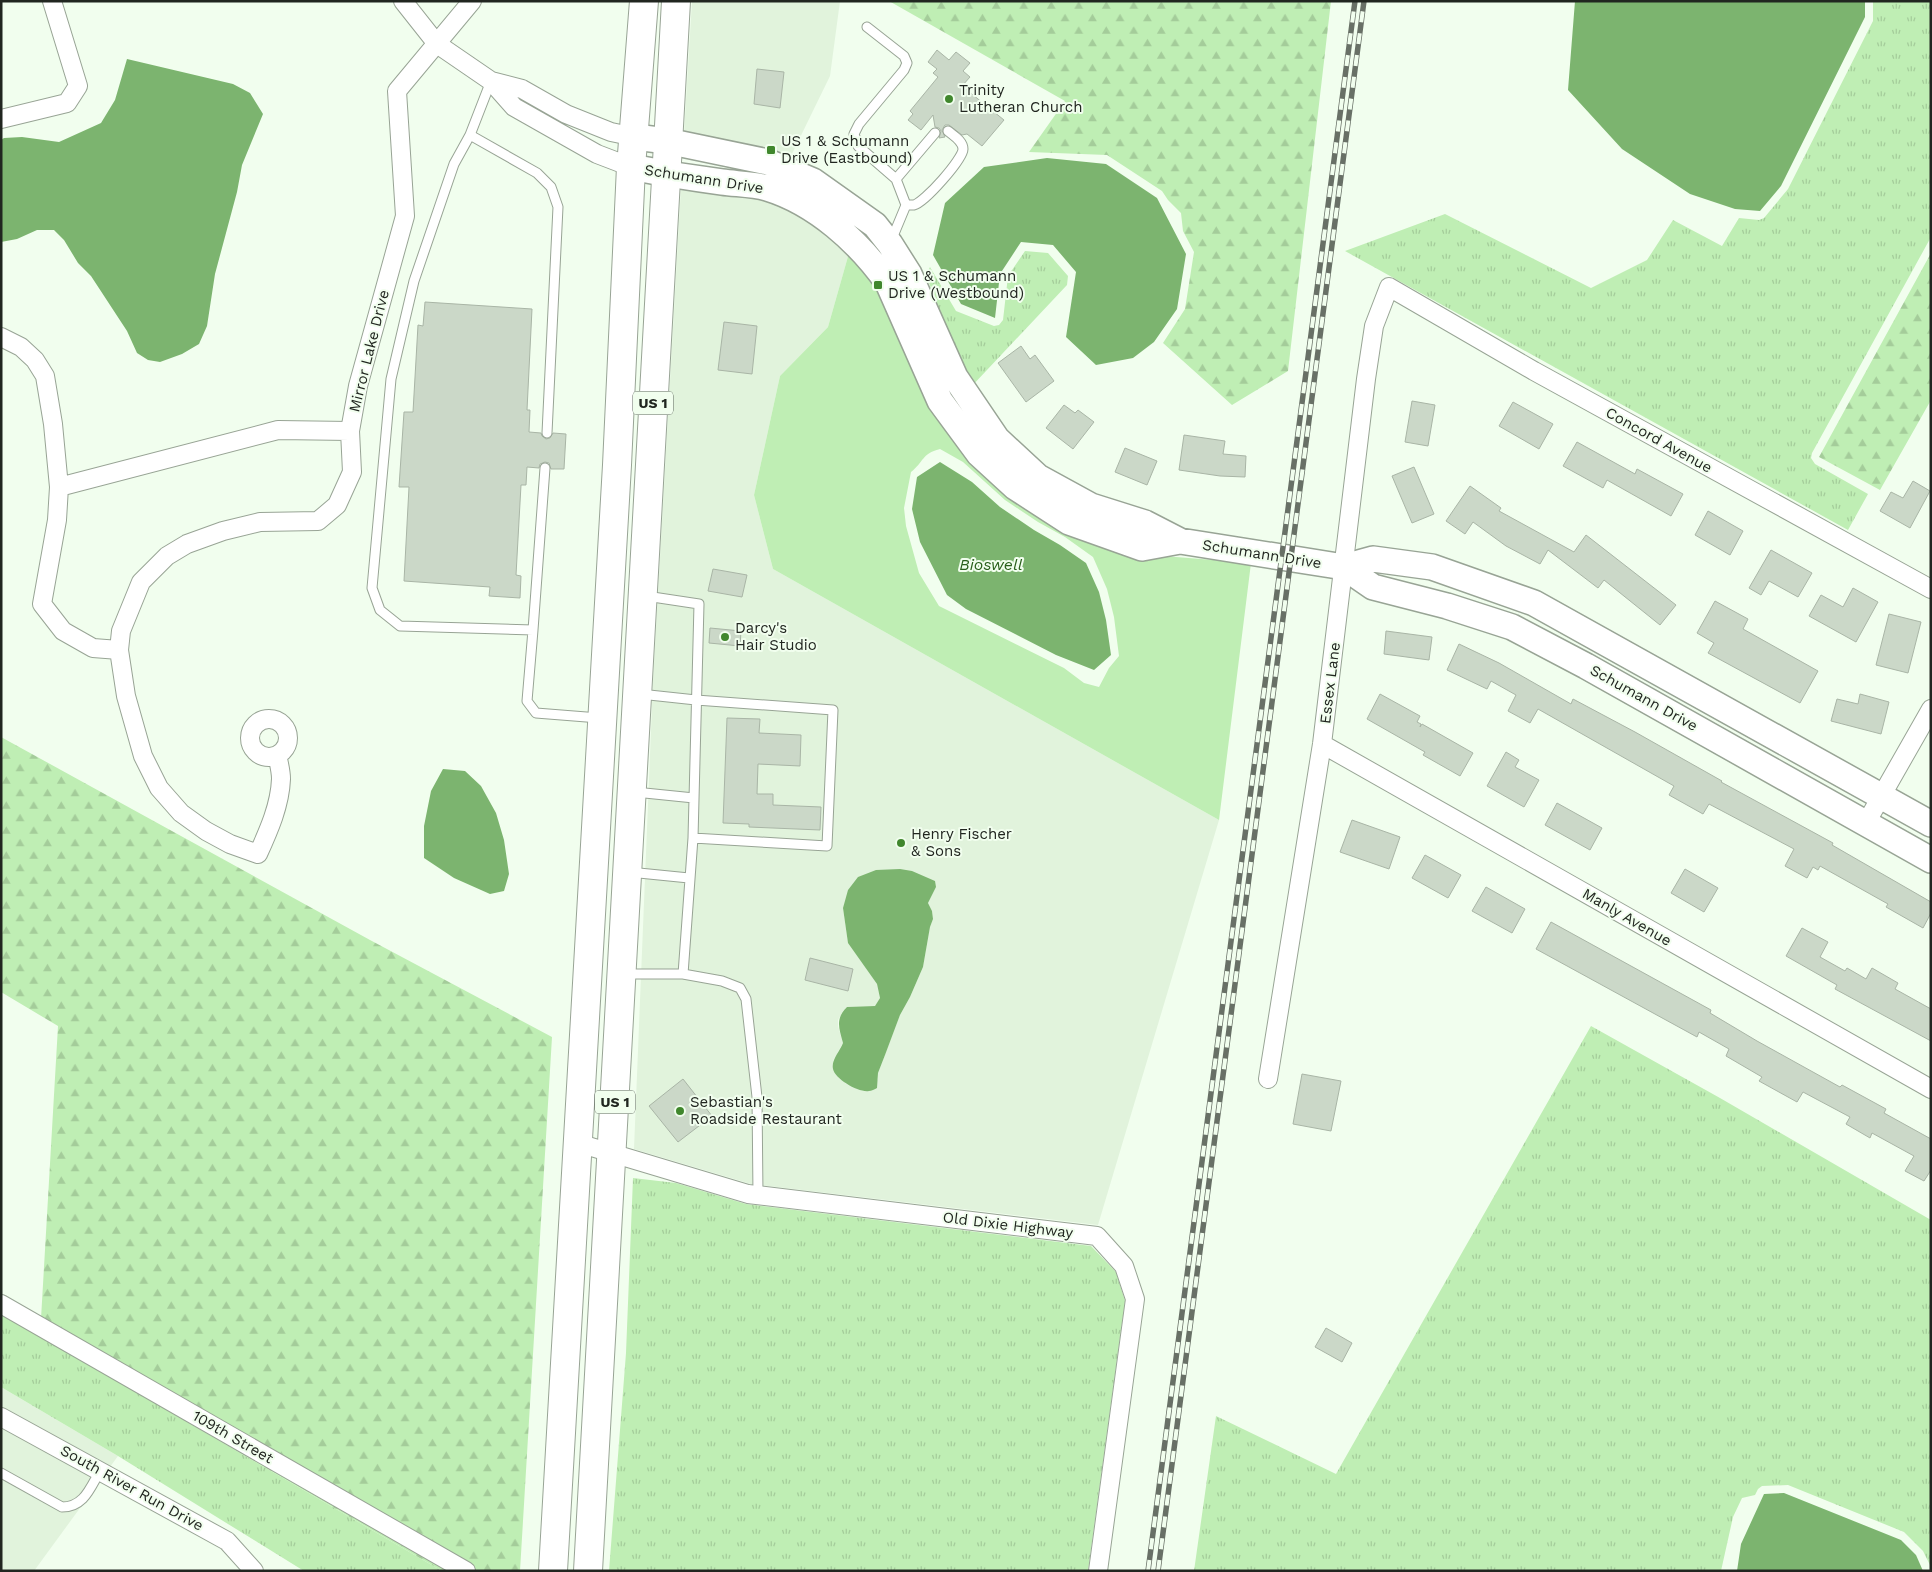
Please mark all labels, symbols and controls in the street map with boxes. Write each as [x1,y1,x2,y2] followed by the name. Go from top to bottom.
[959,81,1082,116] place label: Trinity Lutheran Church
[943,93,955,105] marker: Trinity Lutheran Church
[781,132,912,167] place label: US 1 & Schumann Drive (Eastbound)
[765,144,777,156] marker: US 1 & Schumann Drive (Eastbound)
[643,161,765,197] street label: Schumann Drive
[888,267,1024,302] place label: US 1 & Schumann Drive (Westbound)
[872,279,884,291] marker: US 1 & Schumann Drive (Westbound)
[345,288,393,414] street label: Mirror Lake Drive
[633,392,673,414] road number: US 1
[1603,403,1715,477] street label: Concord Avenue
[1201,536,1323,572] street label: Schumann Drive
[959,555,1023,574] water label: Bioswell
[735,619,817,654] place label: Darcy's Hair Studio
[719,631,731,643] marker: Darcy's Hair Studio
[1316,641,1344,725] street label: Essex Lane
[1587,661,1701,735] street label: Schumann Drive
[911,825,1012,860] place label: Henry Fischer & Sons
[895,837,907,849] marker: Henry Fischer & Sons
[1579,884,1675,950] street label: Manly Avenue
[595,1090,635,1114] road number: US 1
[690,1093,843,1128] place label: Sebastian's Roadside Restaurant
[674,1105,686,1117] marker: Sebastian's Roadside Restaurant
[942,1208,1074,1242] street label: Old Dixie Highway
[189,1407,277,1468] street label: 109th Street
[57,1441,207,1535] street label: South River Run Drive

